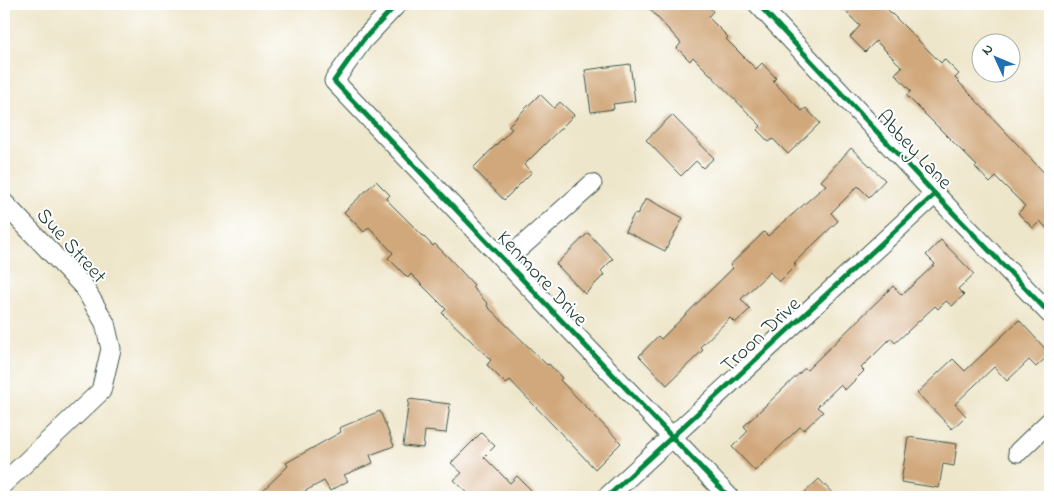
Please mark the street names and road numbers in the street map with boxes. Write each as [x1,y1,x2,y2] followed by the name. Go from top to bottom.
[867,104,959,199] street label: Abbey Lane
[28,202,113,291] street label: Sue Street
[489,224,595,335] street label: Kenmore Drive
[715,290,809,380] street label: Troon Drive

